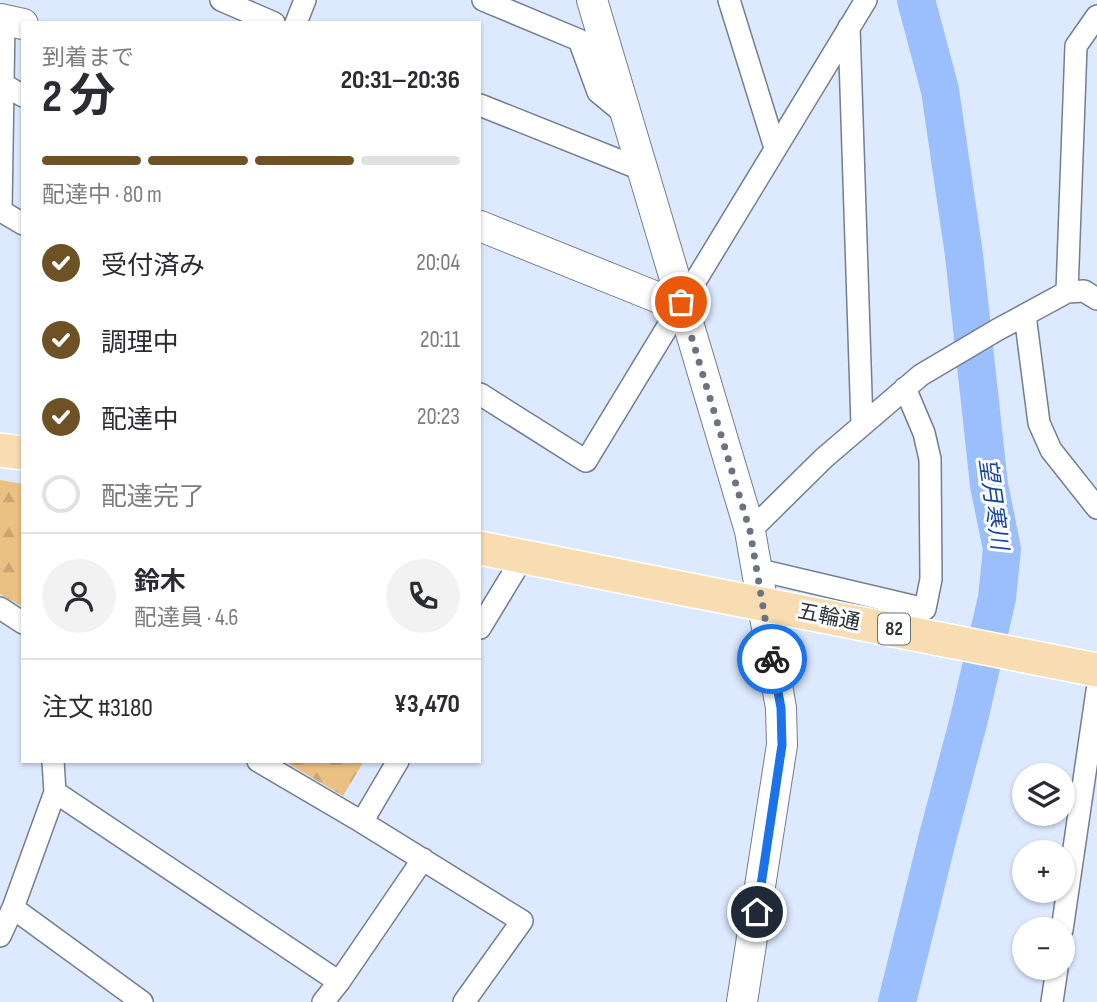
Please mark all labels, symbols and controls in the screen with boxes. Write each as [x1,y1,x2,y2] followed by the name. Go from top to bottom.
[42,44,134,72] text: 到着まで
[341,65,460,96] text: 20:31–20:36
[42,70,115,125] text: 2 分
[42,181,162,209] text: 配達中 · 80 m
[42,244,80,282] icon: check
[416,249,460,277] text: 20:04
[101,251,205,282] text: 受付済み
[651,272,711,332] pin
[662,283,700,321] icon: bag
[42,321,80,359] icon: check
[420,326,460,354] text: 20:11
[101,328,179,359] text: 調理中
[42,398,80,436] icon: check
[417,403,460,431] text: 20:23
[101,405,179,436] text: 配達中
[973,456,1014,554] water label: 望月寒川
[101,482,205,513] text: 配達完了
[42,559,116,633] button: person
[386,559,460,633] button: phone
[134,567,186,598] text: 鈴木
[796,599,862,635] street label: 五輪通
[134,604,238,632] text: 配達員 · 4.6
[878,614,910,644] road number: 82
[737,624,807,694] courier
[753,640,791,678] icon: bike
[394,689,460,720] text: ¥3,470
[42,693,153,724] text: 注文 #3180
[1012,763,1075,980] map controls
[1012,763,1075,826] button: layers
[1012,840,1075,903] button: +
[727,882,787,942] pin
[738,893,776,931] icon: home
[1012,917,1075,980] button: −

